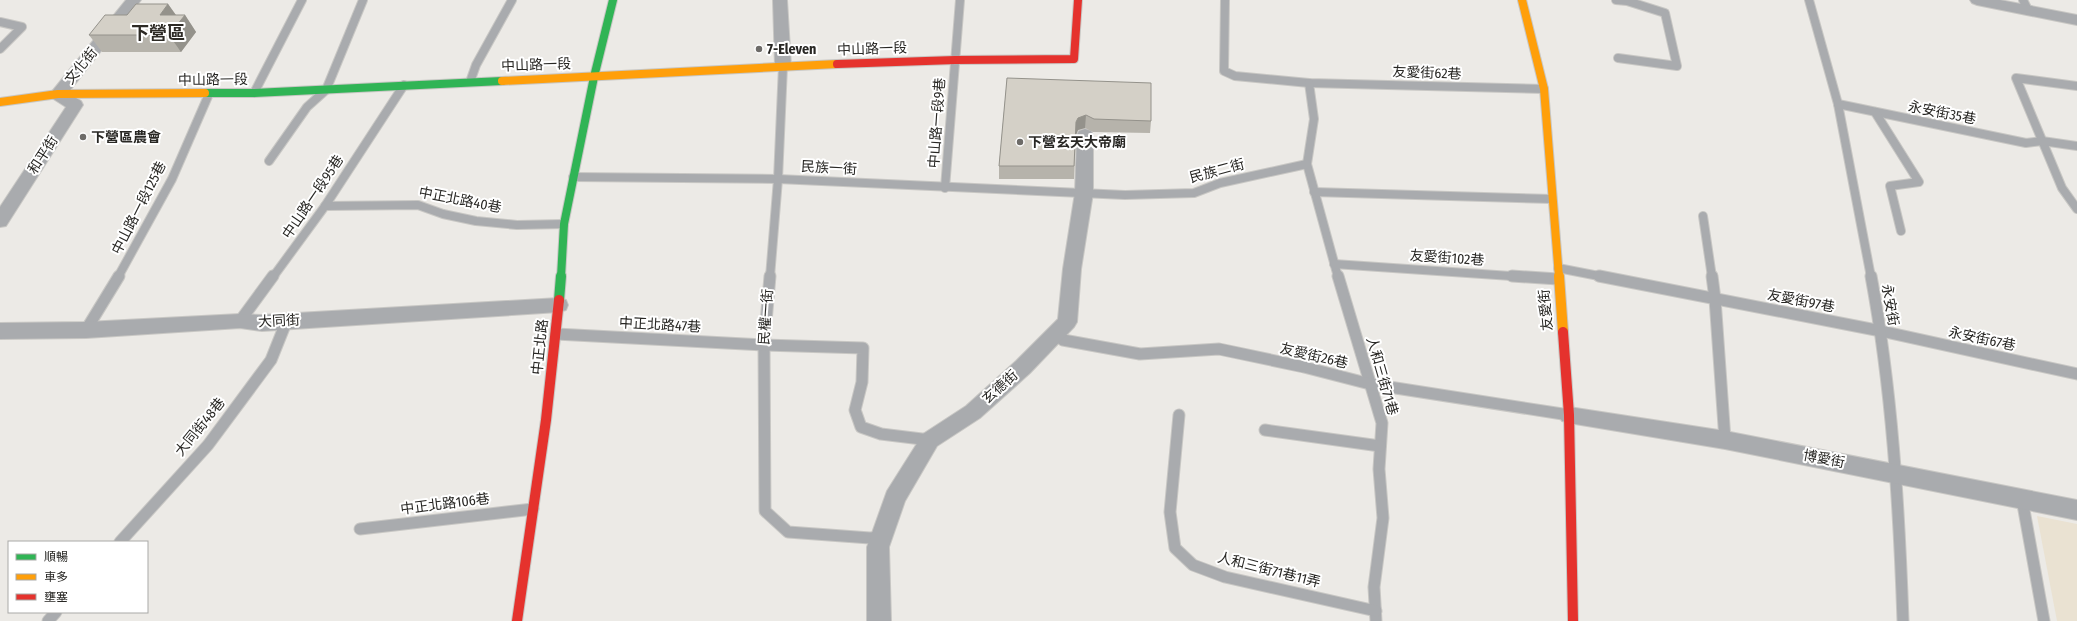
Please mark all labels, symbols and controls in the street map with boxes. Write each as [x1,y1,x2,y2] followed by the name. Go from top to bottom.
[131,22,185,44] district label: 下營區
[837,39,907,59] street label: 中山路一段
[767,41,816,58] place label: 7-Eleven
[61,44,101,88] street label: 文化街
[754,44,764,54] marker: 7-Eleven
[501,55,571,75] street label: 中山路一段
[1392,63,1462,83] street label: 友愛街62巷
[178,71,248,89] street label: 中山路一段
[925,77,949,169] street label: 中山路一段9巷
[1907,98,1977,128] street label: 永安街35巷
[91,129,161,146] place label: 下營區農會
[78,132,88,142] marker: 下營區農會
[24,133,62,177] street label: 和平街
[1028,134,1126,151] place label: 下營玄天大帝廟
[1015,137,1025,147] marker: 下營玄天大帝廟
[279,152,347,242] street label: 中山路一段95巷
[1188,156,1246,186] street label: 民族二街
[801,158,857,178] street label: 民族一街
[108,159,170,257] street label: 中山路一段125巷
[417,184,503,216] street label: 中正北路40巷
[1409,247,1485,269] street label: 友愛街102巷
[1878,283,1902,327] street label: 永安街
[1766,286,1836,316] street label: 友愛街97巷
[756,288,776,346] street label: 民權一街
[1536,288,1556,332] street label: 友愛街
[258,311,300,331] street label: 大同街
[619,314,701,336] street label: 中正北路47巷
[529,318,551,376] street label: 中正北路
[1947,324,2017,354] street label: 永安街67巷
[1363,335,1401,417] street label: 人和三街71巷
[1278,340,1350,372] street label: 友愛街26巷
[979,367,1021,407] street label: 玄德街
[171,395,229,459] street label: 大同街48巷
[1802,447,1846,471] street label: 博愛街
[399,490,491,518] street label: 中正北路106巷
[8,541,148,613] legend
[1216,549,1322,591] street label: 人和三街71巷11弄
[44,550,68,564] text: 順暢
[44,570,68,584] text: 車多
[44,590,68,604] text: 壅塞

